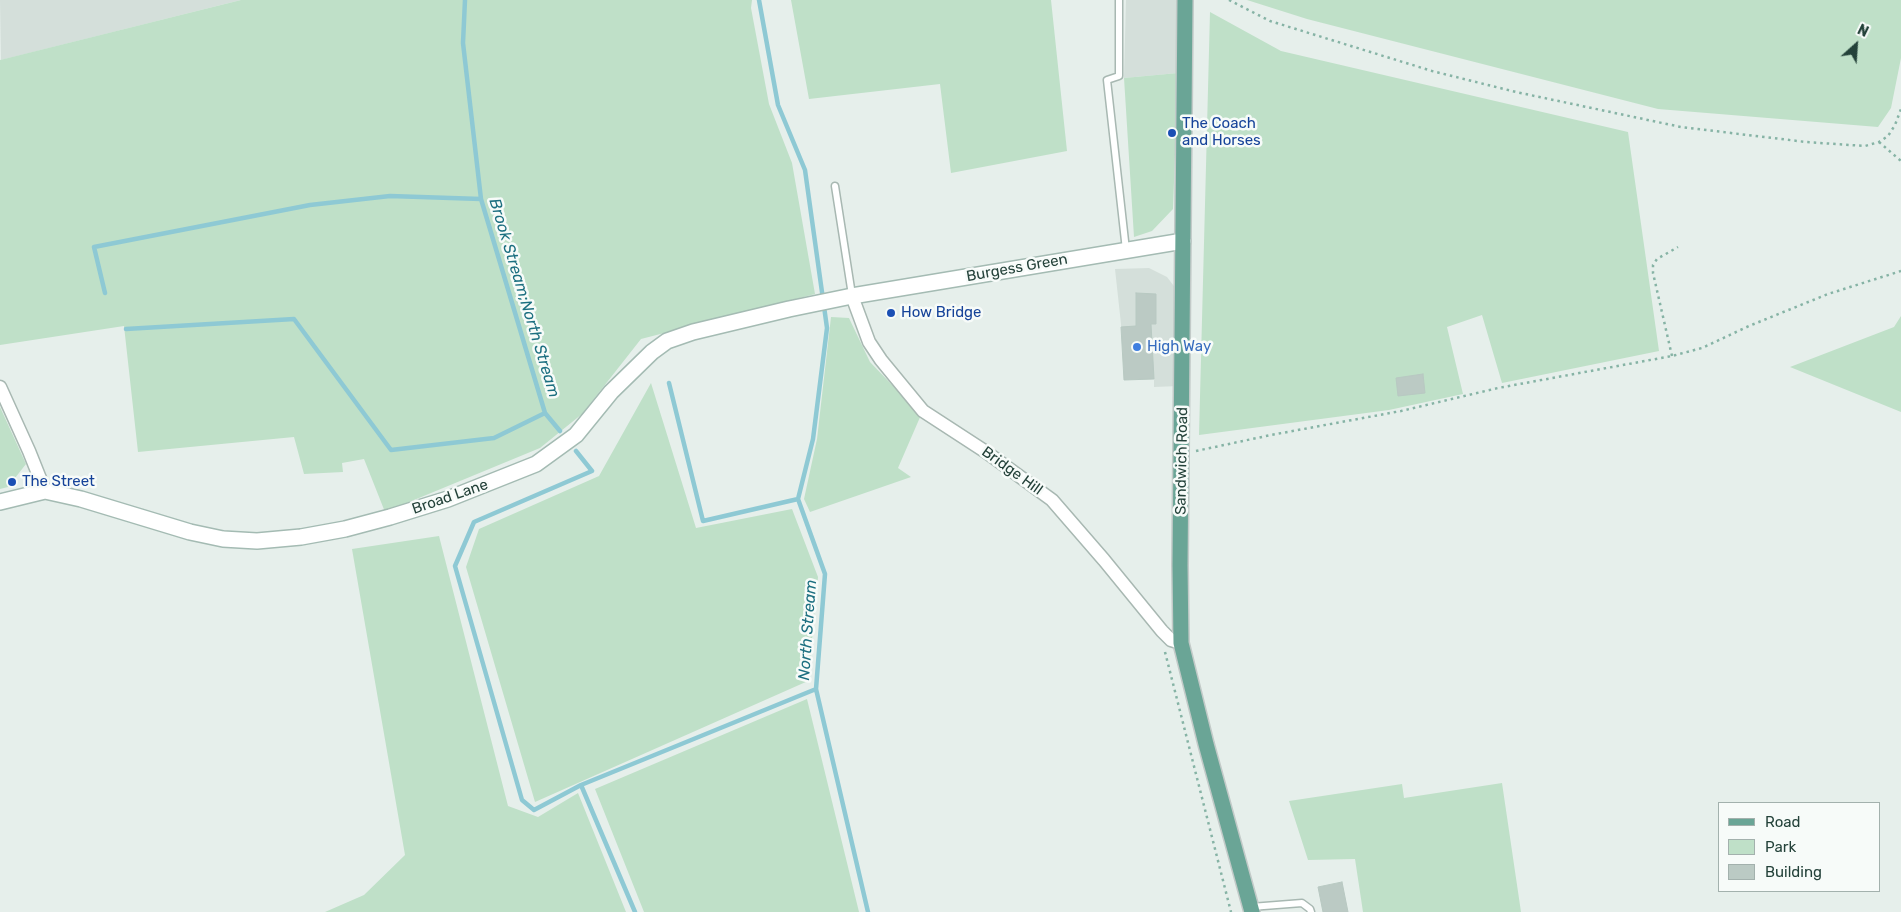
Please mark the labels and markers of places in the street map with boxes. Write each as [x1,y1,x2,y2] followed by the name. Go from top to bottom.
[1182,115,1261,150] place label: The Coach and Horses
[1166,127,1178,139] marker: The Coach and Horses
[901,304,981,322] place label: How Bridge
[885,307,897,319] marker: How Bridge
[1147,338,1211,356] place label: High Way
[1131,341,1143,353] marker: High Way
[22,473,95,491] place label: The Street
[6,476,18,488] marker: The Street

